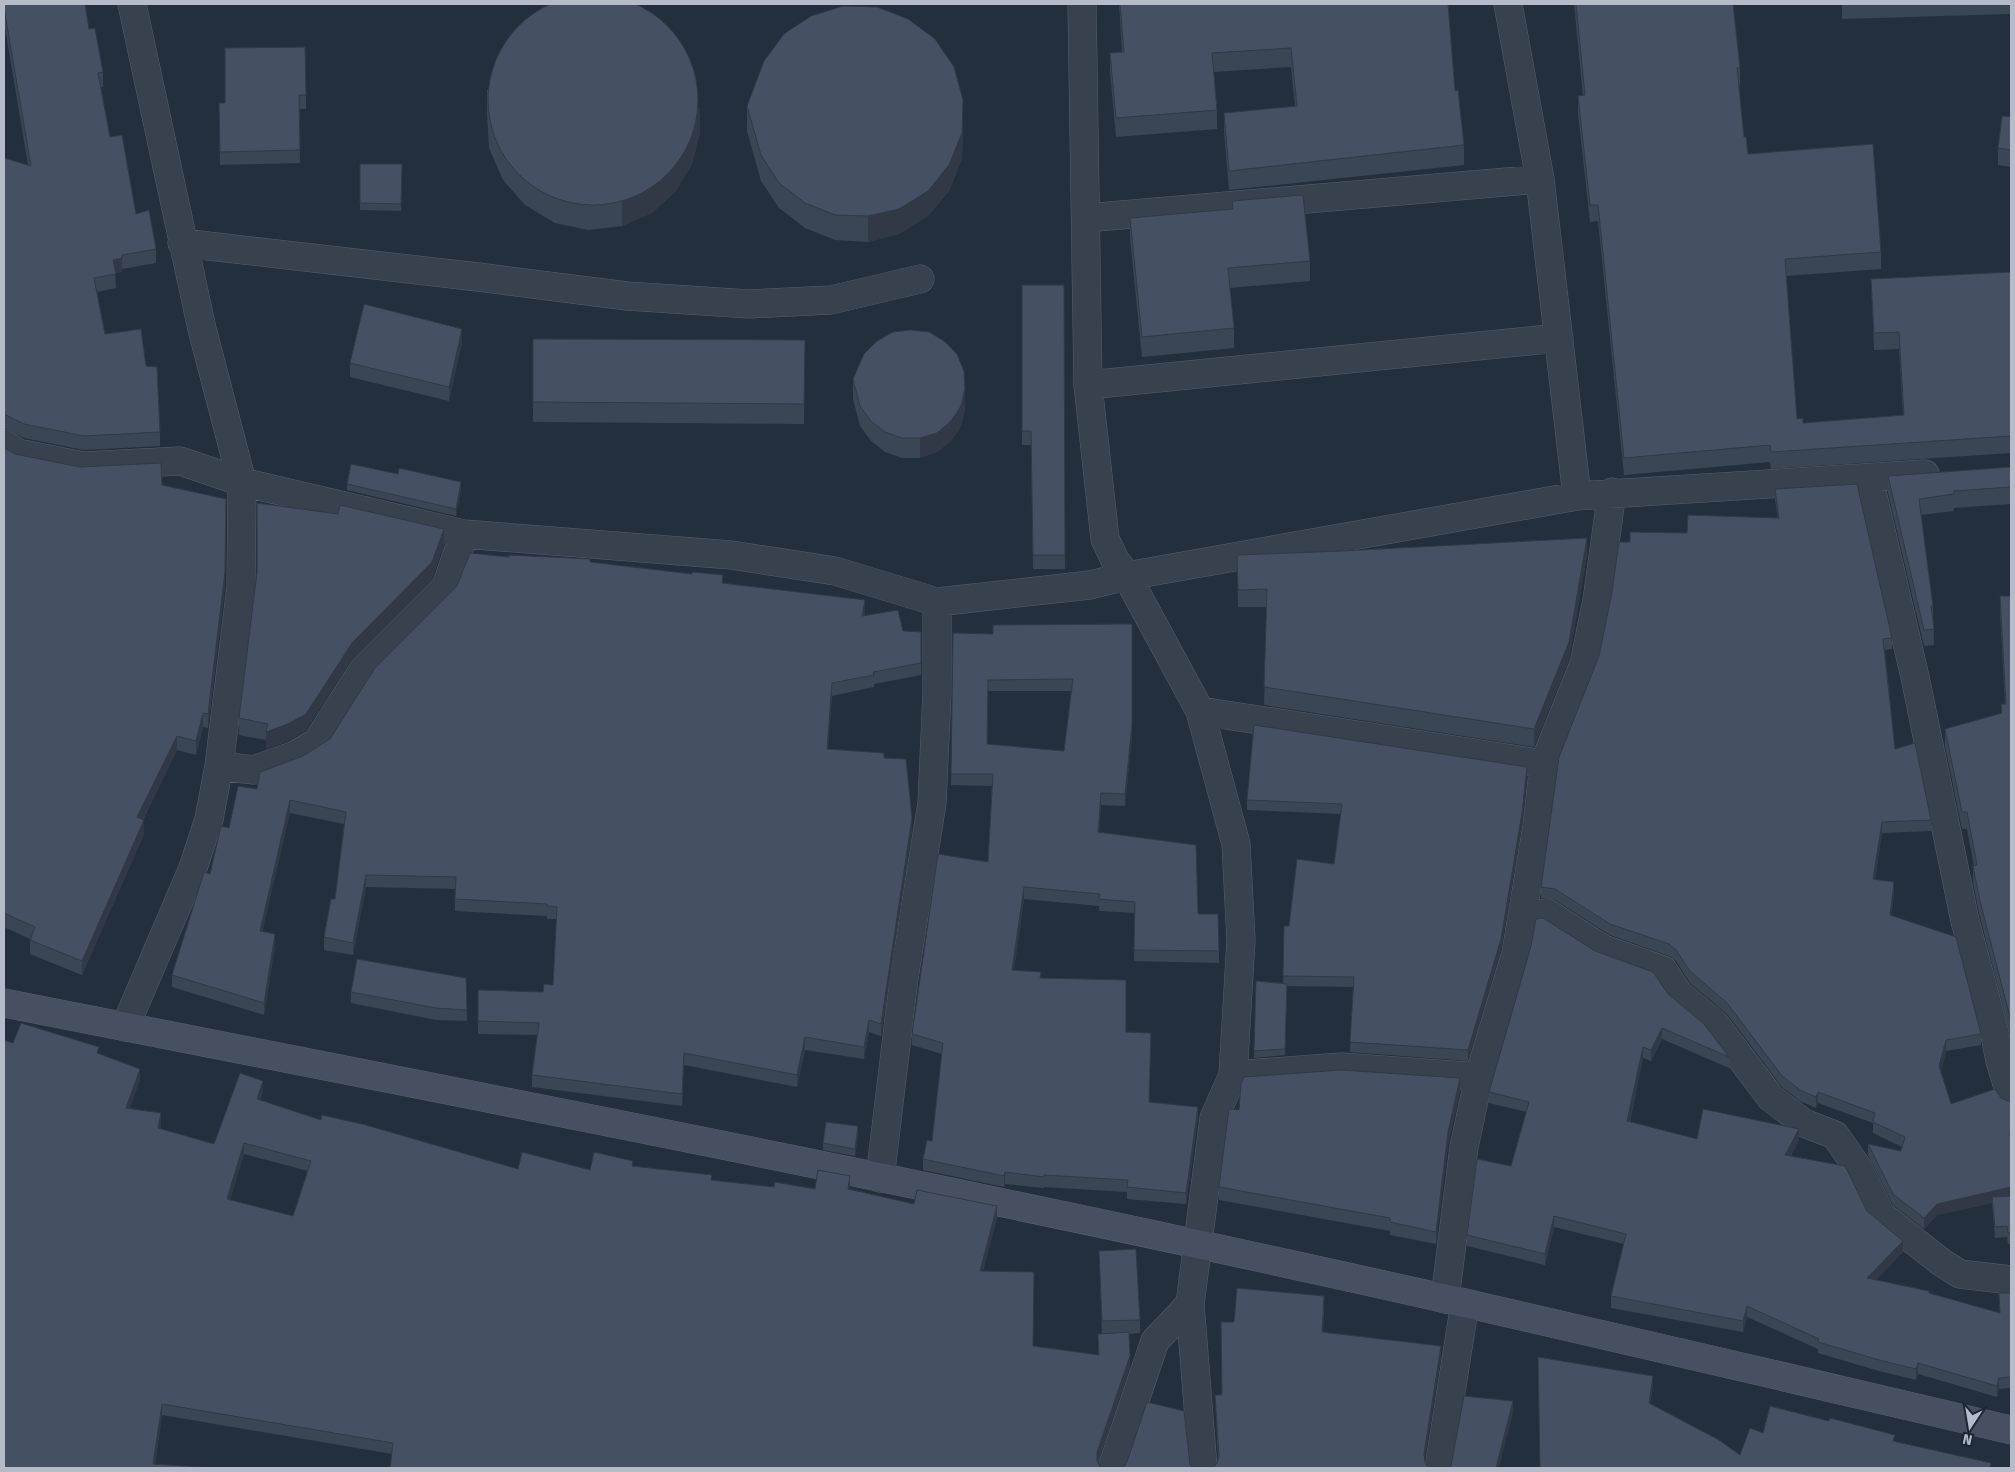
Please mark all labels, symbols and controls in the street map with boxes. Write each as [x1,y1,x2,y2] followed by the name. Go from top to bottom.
[1945,1402,1995,1452] north arrow
[1961,1430,1974,1449] text: N

